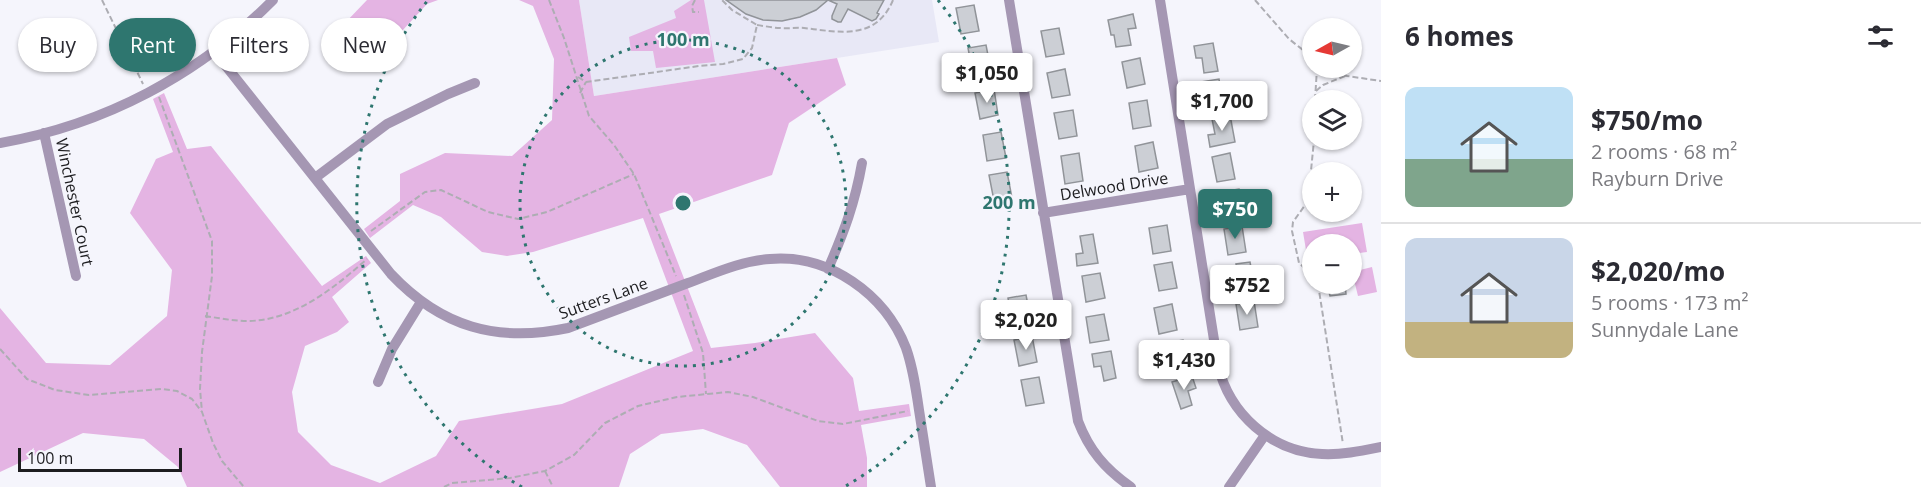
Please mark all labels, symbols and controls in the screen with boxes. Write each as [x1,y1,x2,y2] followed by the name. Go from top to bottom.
[18,18,97,72] chip: Buy
[109,18,196,72] chip: Rent
[208,18,309,72] chip: Filters
[321,18,407,72] chip: New
[1302,18,1362,78] north arrow
[1302,18,1362,294] map controls
[1405,18,1514,54] text: 6 homes
[1864,20,1897,53] icon: filters
[656,27,710,51] text: 100 m
[938,53,1036,104] pin: $1,050
[956,59,1018,86] text: $1,050
[1173,81,1271,132] pin: $1,700
[1191,87,1253,114] text: $1,700
[1302,90,1362,150] button: layers
[1591,102,1703,138] text: $750/mo
[1453,111,1525,183] icon: home
[51,136,99,268] street label: Winchester Court
[1591,138,1737,165] text: 2 rooms · 68 m²
[1302,162,1362,222] button: +
[1591,165,1724,192] text: Rayburn Drive
[1058,167,1170,205] street label: Delwood Drive
[1199,189,1271,240] pin: $750
[982,190,1036,214] text: 200 m
[673,193,693,213] centre of rings
[1212,195,1258,222] text: $750
[1302,234,1362,294] button: −
[1591,253,1725,289] text: $2,020/mo
[1453,262,1525,334] icon: home
[1211,265,1283,316] pin: $752
[1224,271,1270,298] text: $752
[555,272,651,324] street label: Sutters Lane
[1591,289,1749,316] text: 5 rooms · 173 m²
[977,300,1075,351] pin: $2,020
[995,306,1057,333] text: $2,020
[1591,316,1739,343] text: Sunnydale Lane
[1135,340,1233,391] pin: $1,430
[1153,346,1215,373] text: $1,430
[18,445,182,472] scale bar
[27,447,73,469] text: 100 m

